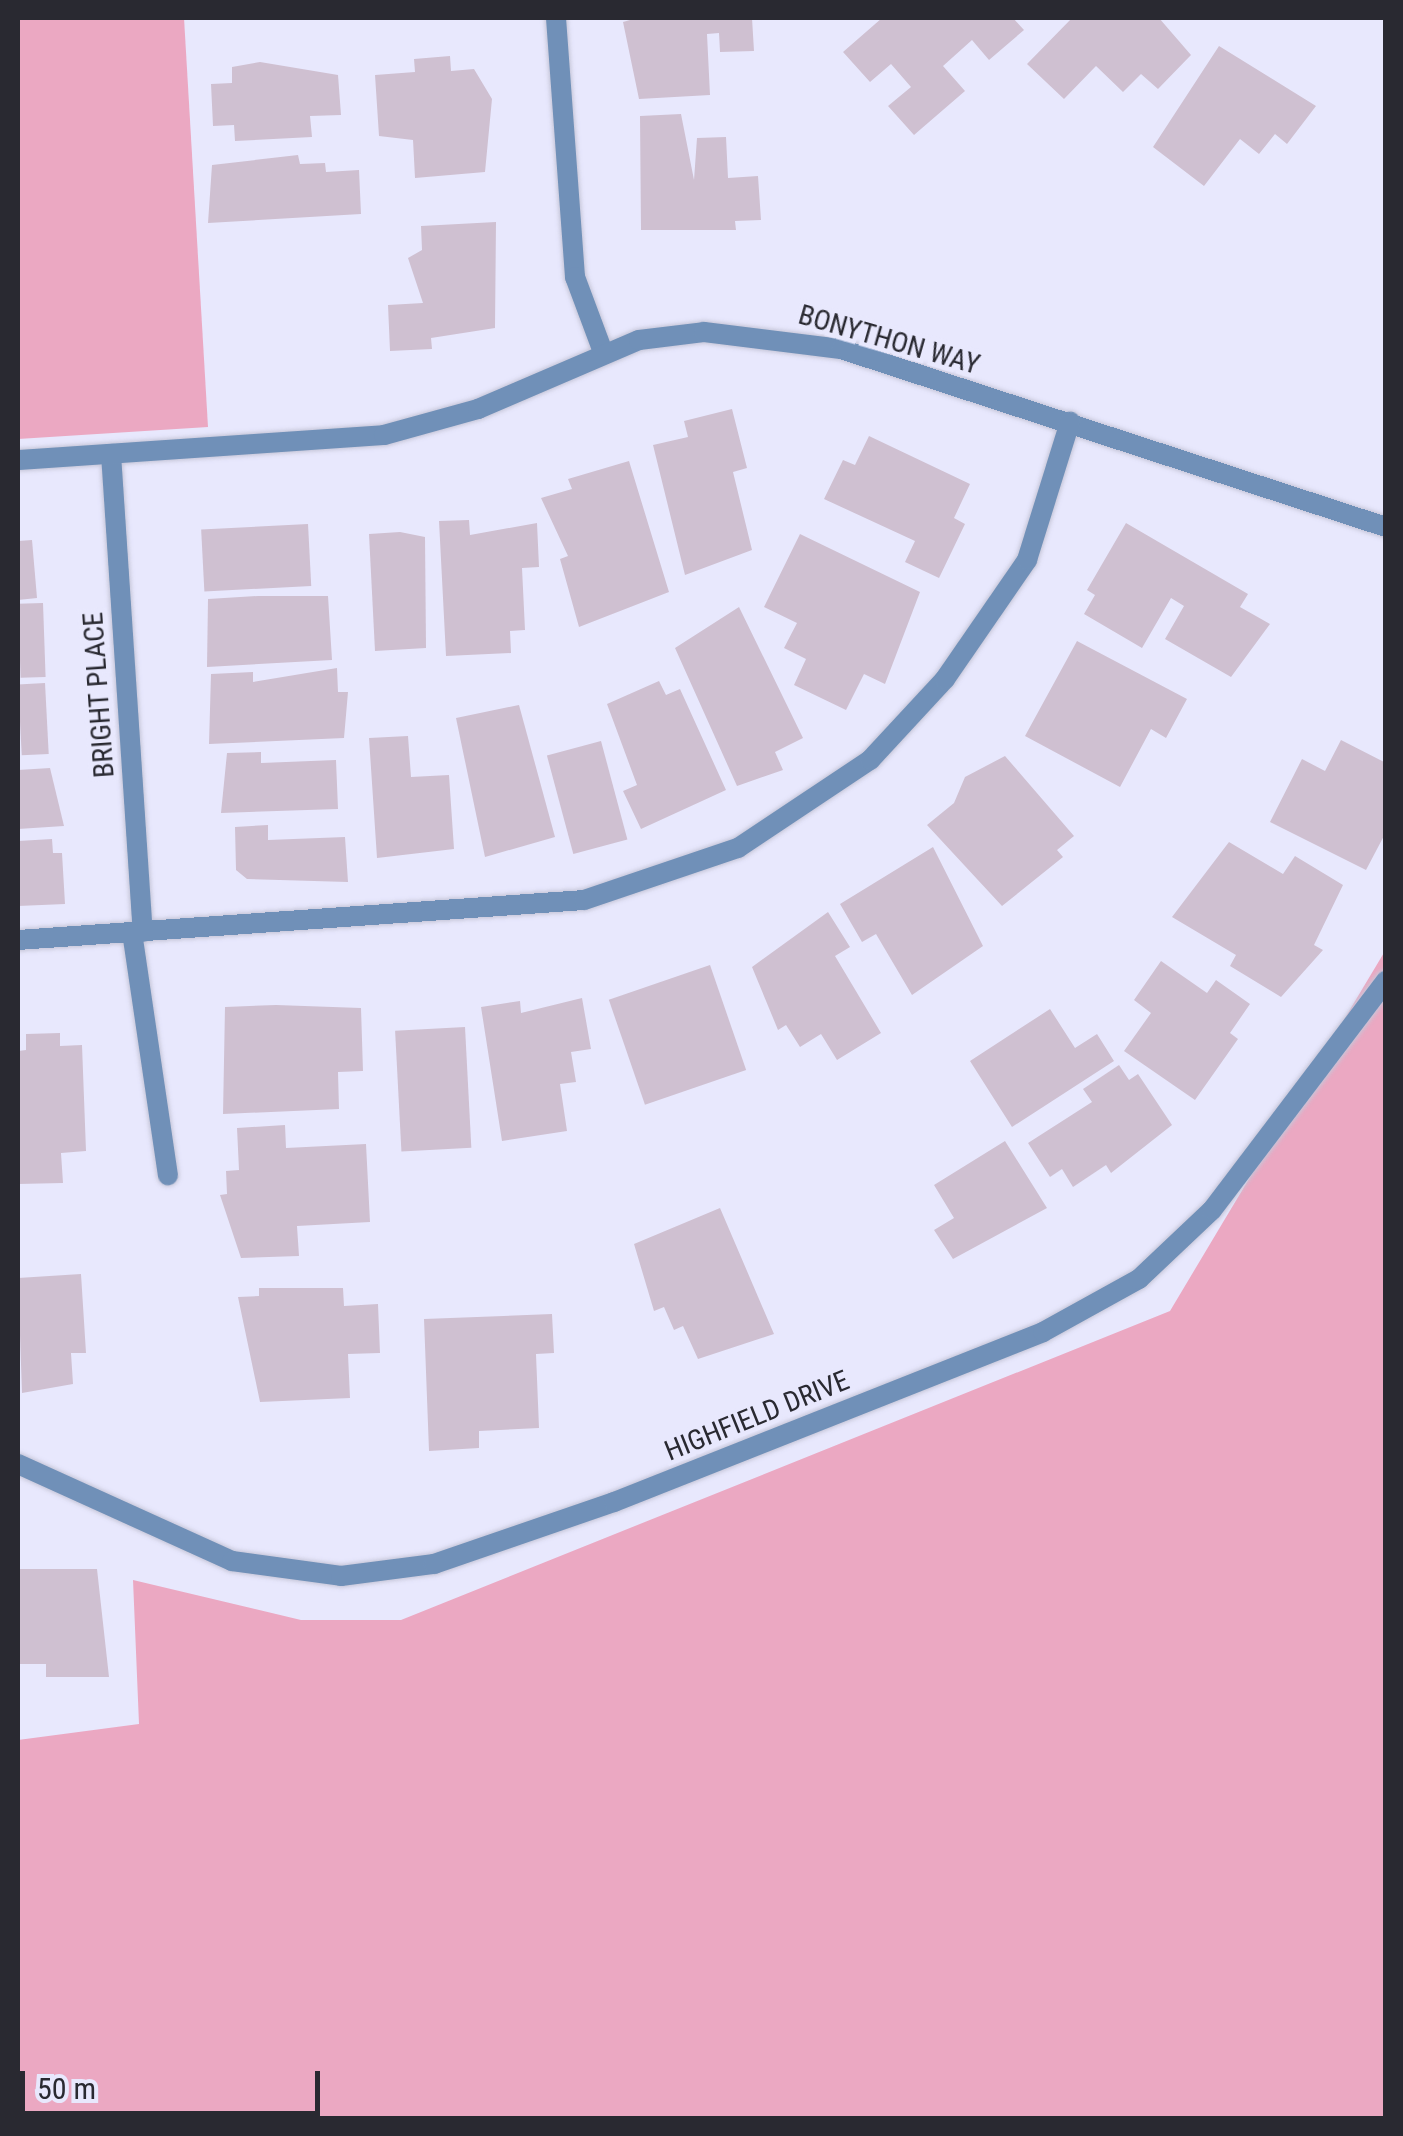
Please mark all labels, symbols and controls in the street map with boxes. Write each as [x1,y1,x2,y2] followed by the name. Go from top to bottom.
[795,298,983,382] street label: BONYTHON WAY
[76,611,122,779] street label: BRIGHT PLACE
[660,1364,854,1468] street label: HIGHFIELD DRIVE
[25,2051,325,2113] scale bar
[37,2071,96,2106] text: 50 m

